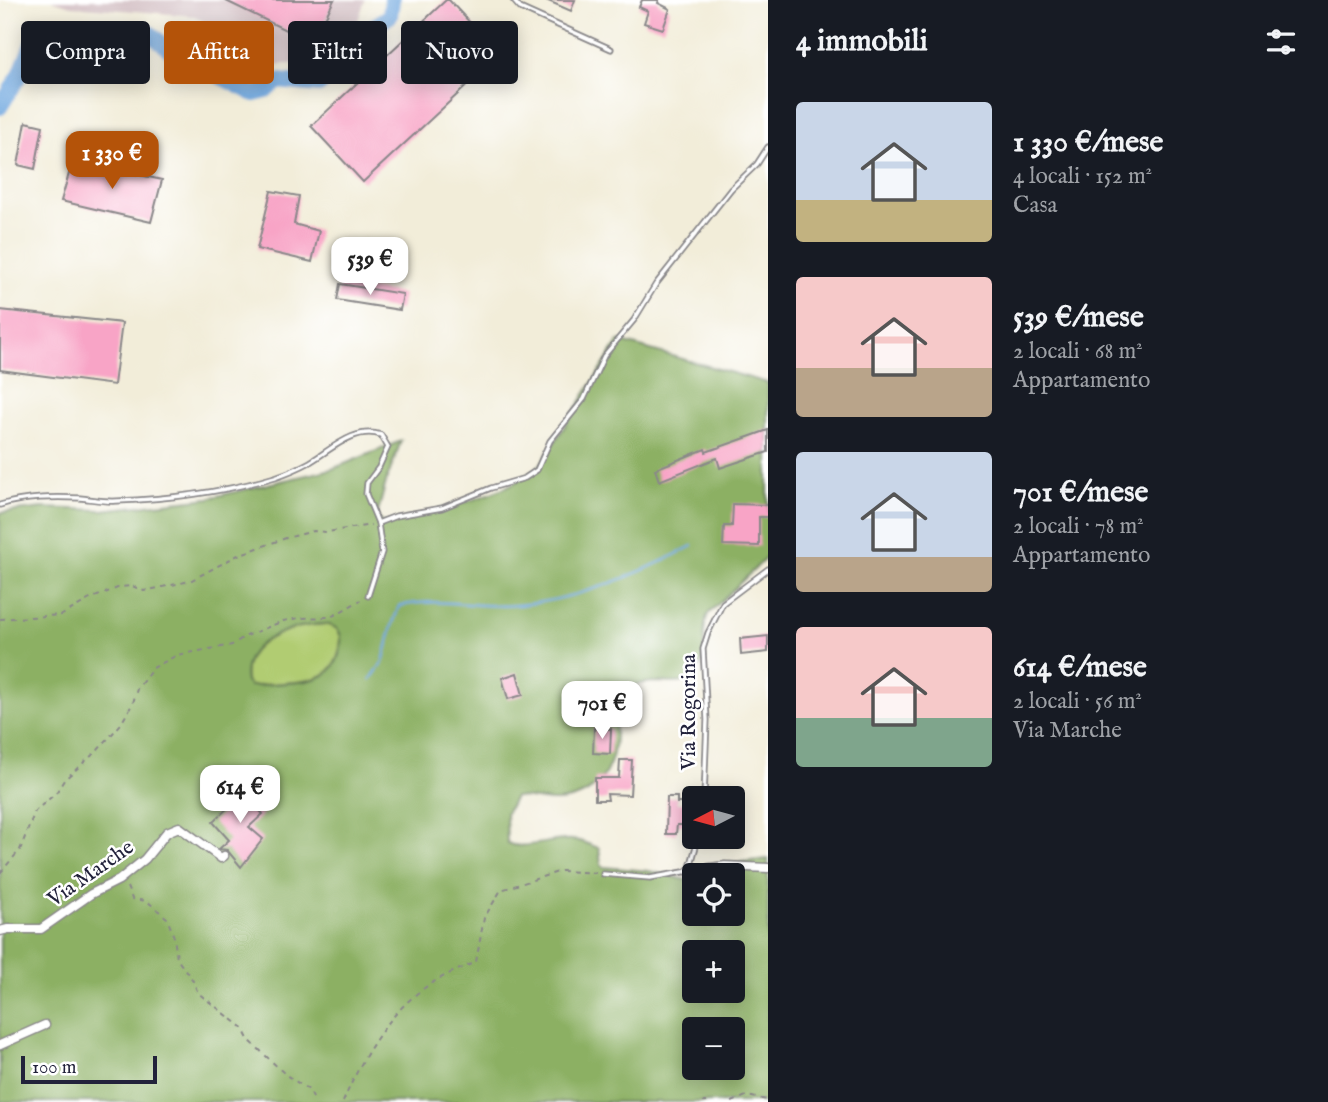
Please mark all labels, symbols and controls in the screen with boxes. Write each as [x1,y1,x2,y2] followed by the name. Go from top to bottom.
[21,21,150,84] chip: Compra
[164,21,274,84] chip: Affitta
[288,21,387,84] chip: Filtri
[401,21,518,84] chip: Nuovo
[796,23,928,61] text: 4 immobili
[1262,23,1300,61] icon: filters
[1013,124,1163,162] text: 1 330 €/mese
[852,130,936,214] icon: home
[47,132,177,191] pin: 1 330 €
[82,139,142,168] text: 1 330 €
[1013,162,1152,191] text: 4 locali · 152 m²
[1013,191,1057,220] text: Casa
[321,238,419,297] pin: 539 €
[347,245,393,274] text: 539 €
[1013,299,1144,337] text: 539 €/mese
[852,305,936,389] icon: home
[1013,337,1143,366] text: 2 locali · 68 m²
[1013,366,1150,395] text: Appartamento
[1013,474,1148,512] text: 701 €/mese
[852,480,936,564] icon: home
[1013,512,1144,541] text: 2 locali · 78 m²
[1013,541,1150,570] text: Appartamento
[1013,649,1147,687] text: 614 €/mese
[676,653,703,771] street label: Via Rogorina
[852,655,936,739] icon: home
[553,682,651,741] pin: 701 €
[1013,687,1142,716] text: 2 locali · 56 m²
[578,689,626,718] text: 701 €
[1013,716,1122,745] text: Via Marche
[191,766,289,825] pin: 614 €
[216,773,264,802] text: 614 €
[682,786,746,849] north arrow
[682,786,745,1080] map controls
[42,834,140,914] street label: Via Marche
[682,863,745,926] button: locate
[682,940,745,1003] button: +
[682,1017,745,1080] button: −
[21,1053,158,1085] scale bar
[32,1056,76,1080] text: 100 m

